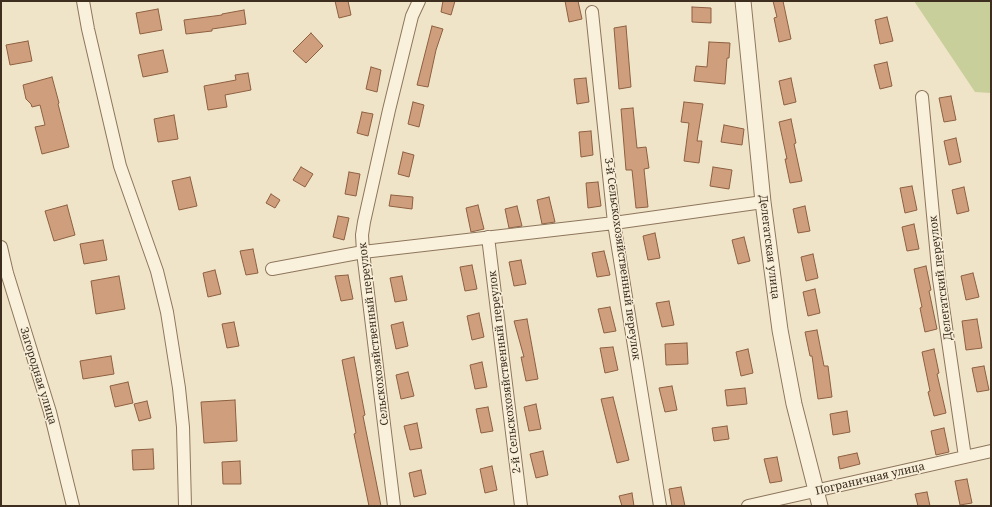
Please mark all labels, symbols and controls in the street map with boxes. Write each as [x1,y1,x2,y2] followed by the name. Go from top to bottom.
[601,157,643,361] street label: 3-й Сельскохозяйственный переулок
[756,194,782,300] street label: Делегатская улица
[927,215,955,341] street label: Делегатский переулок
[356,242,392,426] street label: Сельскохозяйственный переулок
[486,270,524,474] street label: 2-й Сельскохозяйственный переулок
[17,326,59,426] street label: Загородная улица
[814,460,926,498] street label: Пограничная улица

